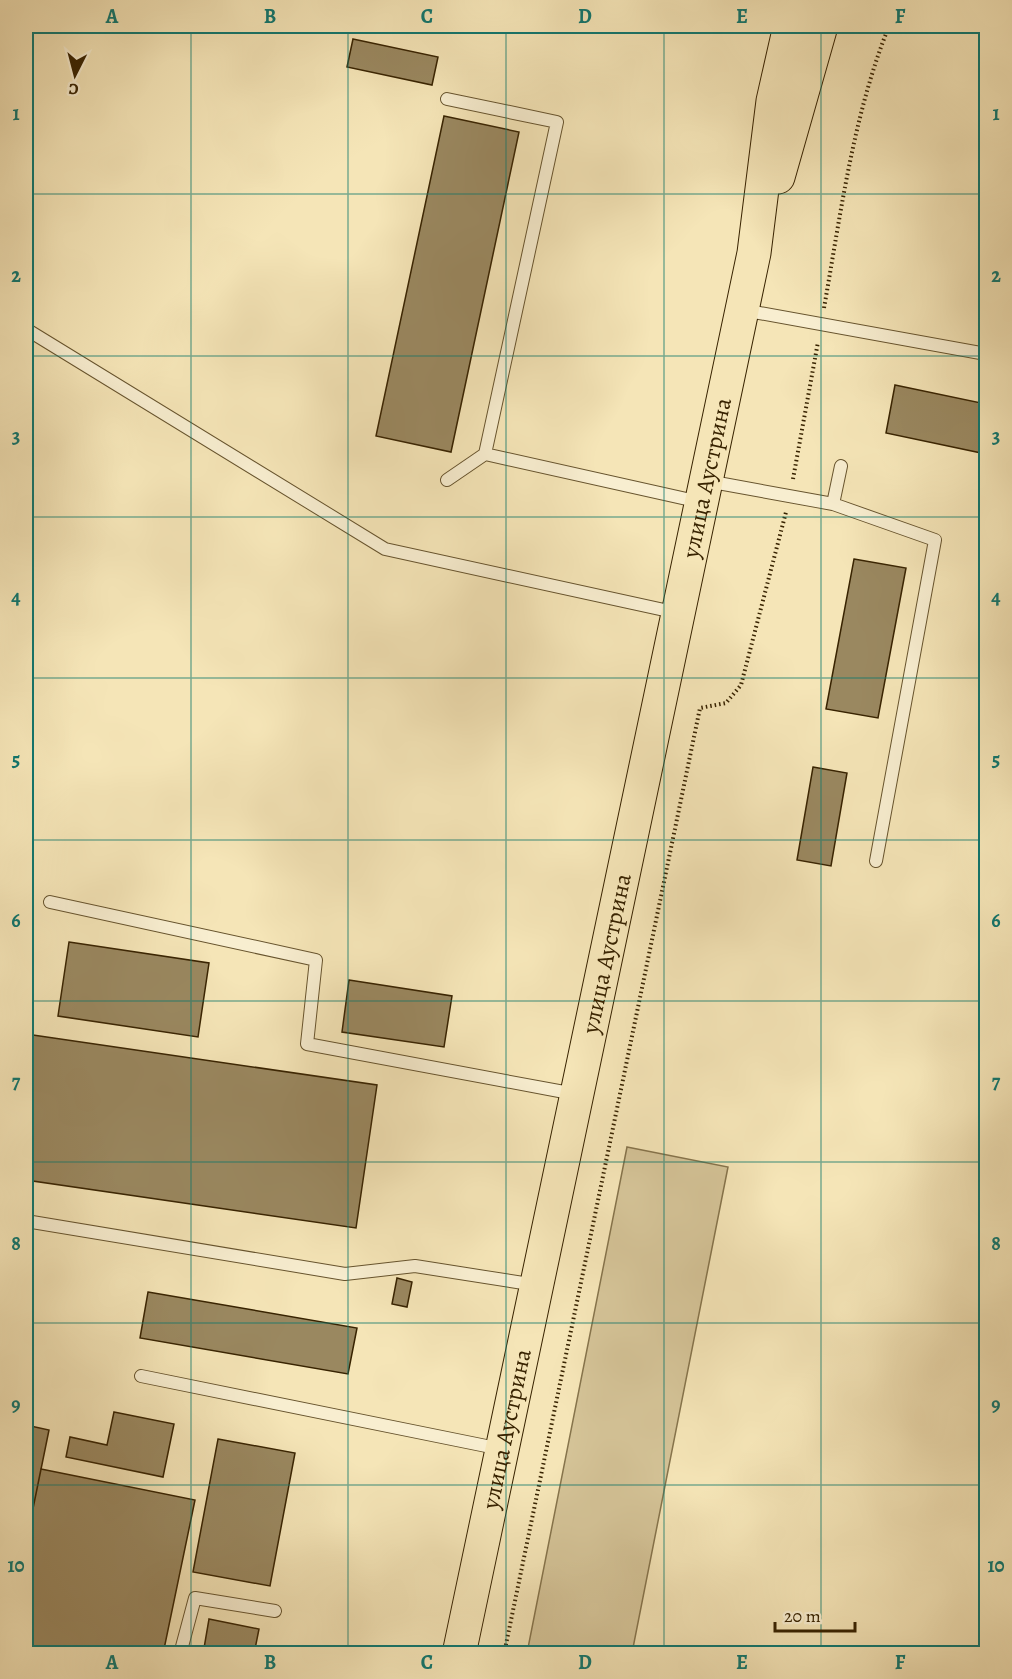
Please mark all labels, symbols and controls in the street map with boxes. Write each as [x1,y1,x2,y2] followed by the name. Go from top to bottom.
[105,3,119,30] text: A
[264,3,276,30] text: B
[421,3,433,30] text: C
[578,3,592,30] text: D
[736,3,748,30] text: E
[895,3,906,30] text: F
[45,45,105,105] north arrow
[67,77,80,100] text: С
[12,100,20,127] text: 1
[992,100,1000,127] text: 1
[11,262,21,289] text: 2
[991,262,1001,289] text: 2
[674,395,739,562] street label: улица Аустрина
[12,423,20,450] text: 3
[992,423,1000,450] text: 3
[11,584,21,611] text: 4
[991,584,1001,611] text: 4
[12,746,20,773] text: 5
[992,746,1000,773] text: 5
[574,870,639,1037] street label: улица Аустрина
[11,907,21,934] text: 6
[991,907,1001,934] text: 6
[12,1068,21,1095] text: 7
[992,1068,1001,1095] text: 7
[11,1230,21,1257] text: 8
[991,1230,1001,1257] text: 8
[474,1346,539,1513] street label: улица Аустрина
[11,1391,21,1418] text: 9
[991,1391,1001,1418] text: 9
[7,1552,25,1579] text: 10
[987,1552,1005,1579] text: 10
[775,1595,854,1633] scale bar
[784,1604,821,1628] text: 20 m
[105,1649,119,1676] text: A
[264,1649,276,1676] text: B
[421,1649,433,1676] text: C
[578,1649,592,1676] text: D
[736,1649,748,1676] text: E
[895,1649,906,1676] text: F

